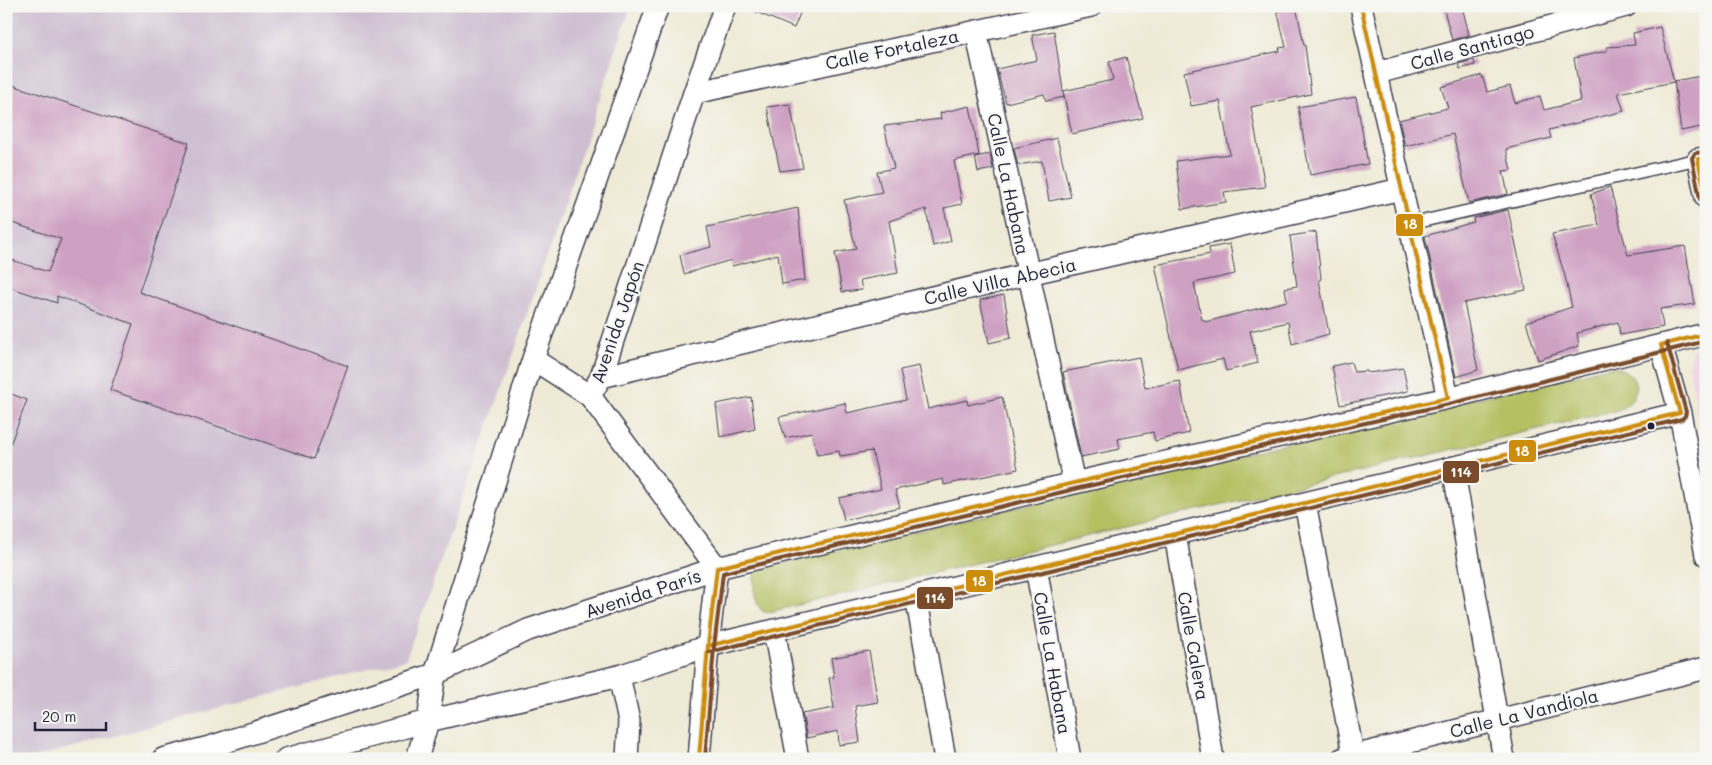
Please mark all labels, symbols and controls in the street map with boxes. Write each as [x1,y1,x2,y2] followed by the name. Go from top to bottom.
[1408,19,1537,75] street label: Calle Santiago
[823,23,961,75] street label: Calle Fortaleza
[982,111,1036,257] street label: Calle La Habana
[1395,213,1424,237] line badge: 18
[1403,214,1418,233] text: 18
[922,252,1078,310] street label: Calle Villa Abecia
[585,258,649,386] street label: Avenida Japón
[1646,421,1656,431] unlabelled marker
[1508,439,1537,463] line badge: 18
[1515,441,1530,460] text: 18
[1442,460,1480,484] line badge: 114
[1450,462,1472,481] text: 114
[582,563,704,623] street label: Avenida París
[965,569,994,593] line badge: 18
[972,571,987,590] text: 18
[916,586,954,610] line badge: 114
[924,588,946,607] text: 114
[1029,590,1077,736] street label: Calle La Habana
[1173,590,1215,702] street label: Calle Calera
[1447,683,1601,743] street label: Calle La Vandiola
[35,700,106,732] scale bar
[42,706,76,726] text: 20 m

